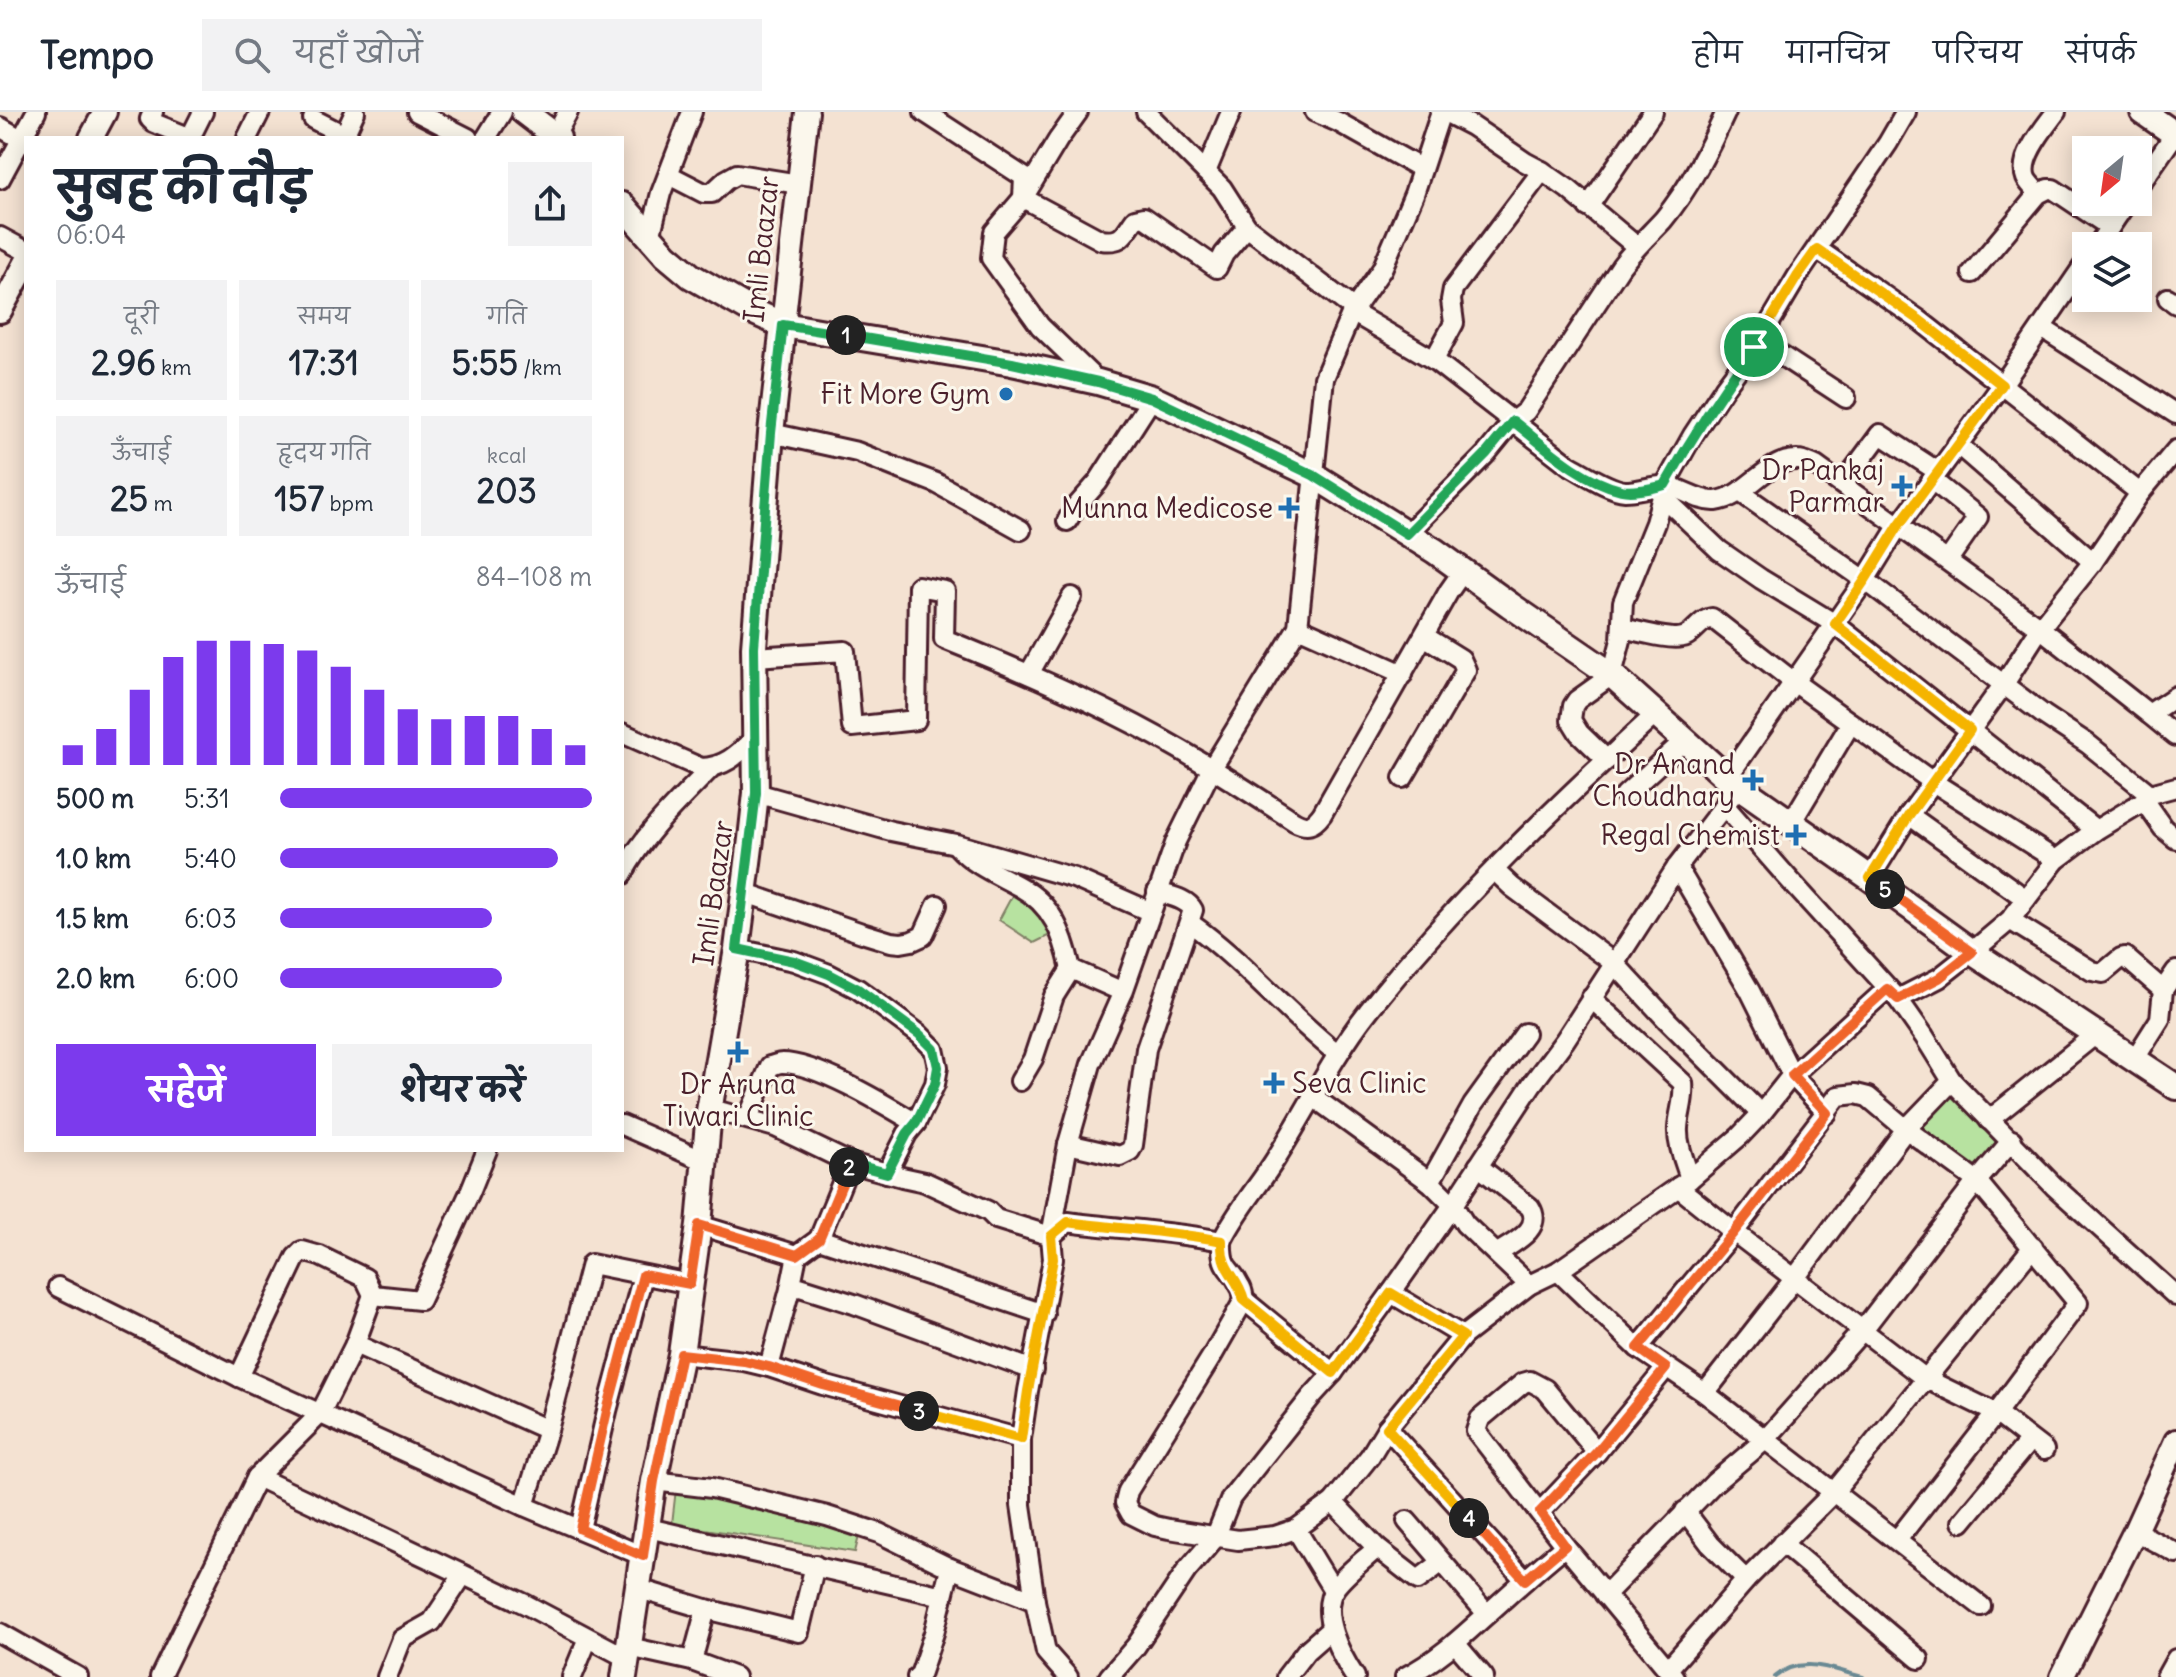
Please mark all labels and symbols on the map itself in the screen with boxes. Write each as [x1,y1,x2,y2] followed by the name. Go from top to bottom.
[2072,136,2152,216] north arrow
[735,174,787,324] street label: Imli Baazar
[1720,313,1788,381] pin
[826,315,866,355] pin: 1
[821,376,990,412] place label: Fit More Gym
[997,385,1015,403] marker: Fit More Gym
[1761,452,1884,520] place label: Dr Pankaj Parmar
[1891,475,1913,497] marker: Dr Pankaj Parmar
[1061,490,1273,526] place label: Munna Medicose
[1280,499,1298,517] marker: Munna Medicose
[1593,746,1735,814] place label: Dr Anand Choudhary
[1742,769,1764,791] marker: Dr Anand Choudhary
[1600,817,1780,853] place label: Regal Chemist
[685,818,741,968] street label: Imli Baazar
[1787,826,1805,844] marker: Regal Chemist
[1865,869,1905,909] pin: 5
[727,1041,749,1063] marker: Dr Aruna Tiwari Clinic
[1292,1065,1426,1101] place label: Seva Clinic
[663,1066,813,1134] place label: Dr Aruna Tiwari Clinic
[1263,1072,1285,1094] marker: Seva Clinic
[829,1147,869,1187] pin: 2
[899,1391,939,1431] pin: 3
[1449,1498,1489,1538] pin: 4

